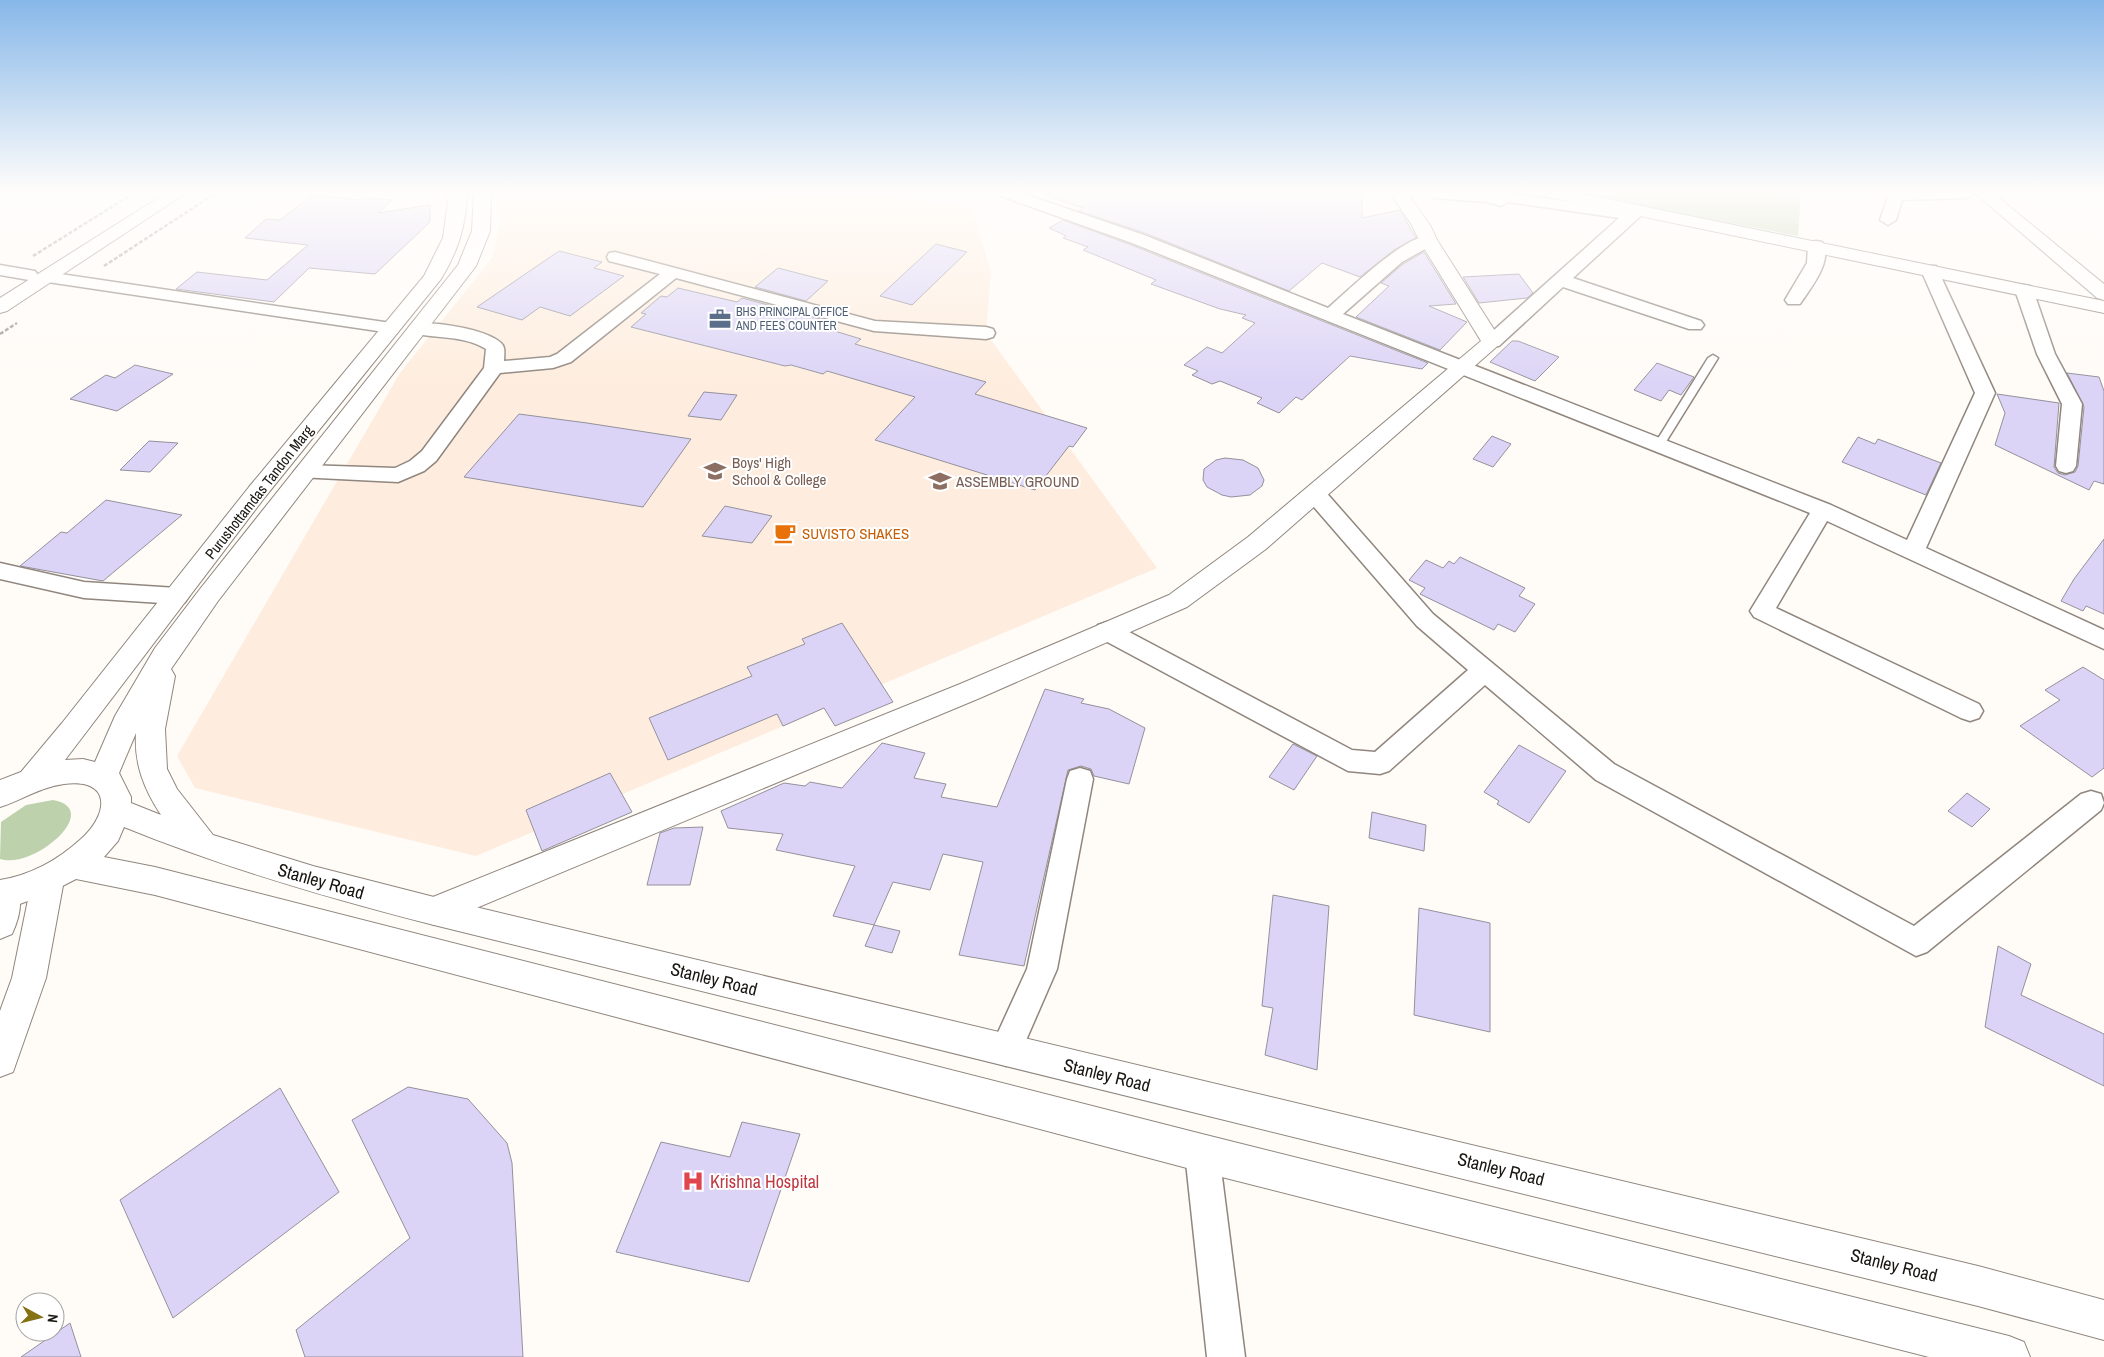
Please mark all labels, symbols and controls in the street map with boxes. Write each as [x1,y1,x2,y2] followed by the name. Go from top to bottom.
[735,304,849,334] place label: BHS PRINCIPAL OFFICE AND FEES COUNTER
[707,306,733,332] office icon: BHS PRINCIPAL OFFICE AND FEES COUNTER
[200,420,318,563] street label: Purushottamdas Tandon Marg
[732,452,827,490] place label: Boys' High School & College
[702,458,728,484] school or university icon: Boys' High School & College
[927,468,953,494] school or university icon: ASSEMBLY GROUND
[955,471,1079,492] place label: ASSEMBLY GROUND
[772,520,798,546] cafe icon: SUVISTO SHAKES
[802,523,909,544] place label: SUVISTO SHAKES
[275,857,367,905] street label: Stanley Road
[668,956,760,1002] street label: Stanley Road
[1061,1052,1153,1098] street label: Stanley Road
[1455,1146,1547,1192] street label: Stanley Road
[680,1168,706,1194] hospital icon: Krishna Hospital
[710,1169,819,1194] place label: Krishna Hospital
[1848,1242,1940,1288] street label: Stanley Road
[15,1292,65,1342] north arrow
[43,1313,62,1324] text: N

